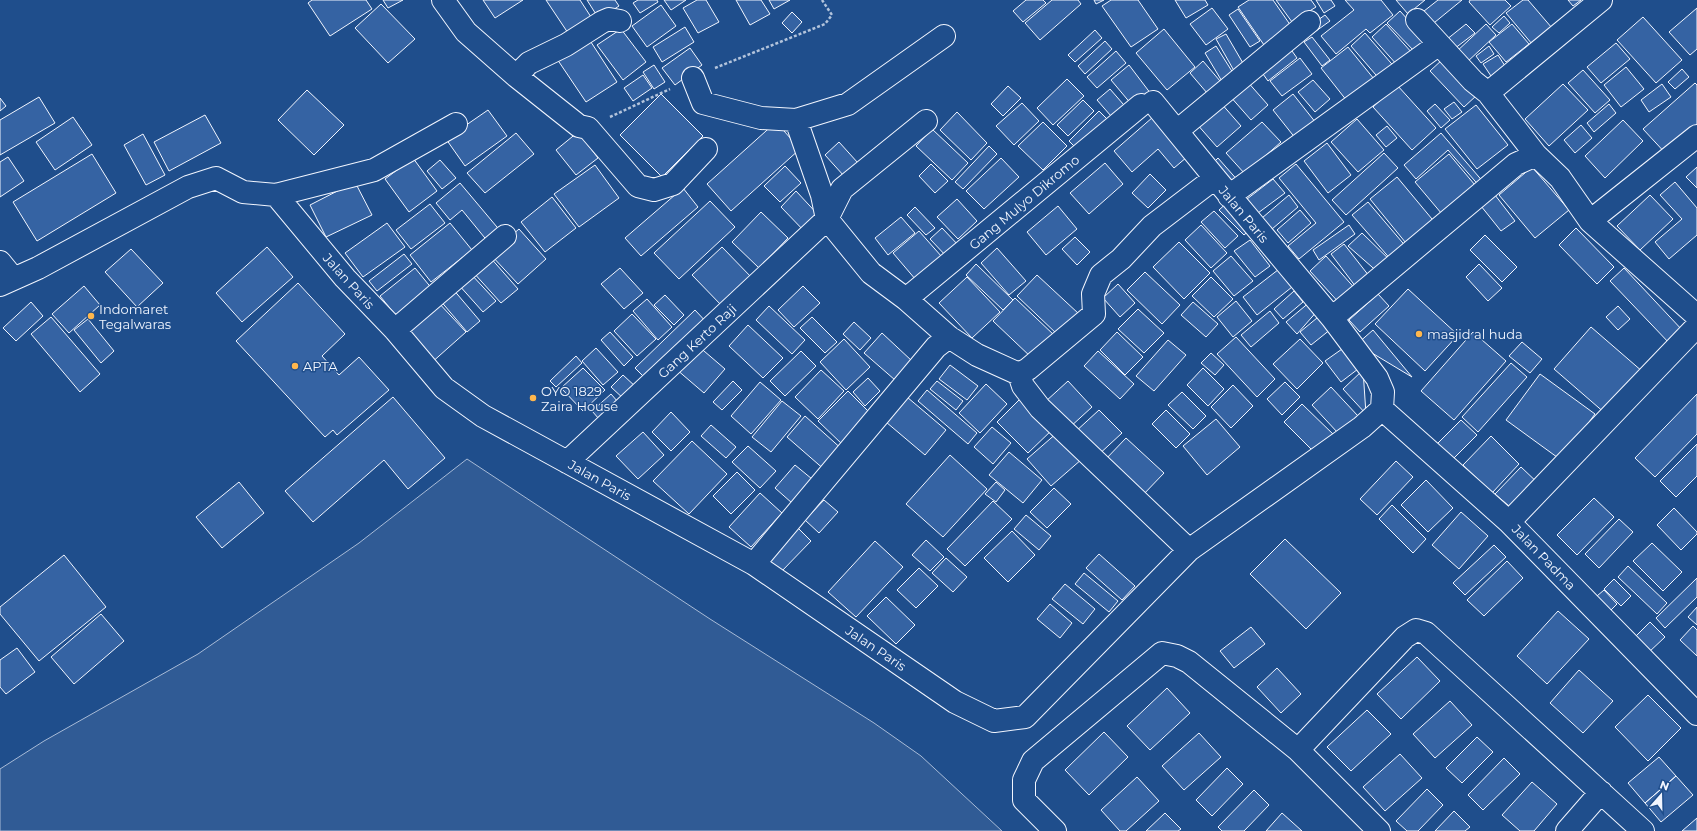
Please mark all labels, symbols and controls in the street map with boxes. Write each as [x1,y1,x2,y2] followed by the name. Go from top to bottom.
[966,151,1082,253] street label: Gang Mulyo Dikromo
[1215,182,1272,246] street label: Jalan Paris
[319,249,378,312] street label: Jalan Paris
[654,300,740,382] street label: Gang Kerto Raji
[99,301,171,332] place label: Indomaret Tegalwaras
[86,311,96,321] marker: Indomaret Tegalwaras
[1427,326,1523,342] place label: masjid al huda
[1414,329,1424,339] marker: masjid al huda
[303,358,338,374] place label: APTA
[290,361,300,371] marker: APTA
[541,383,618,414] place label: OYO 1829 Zaira House
[528,393,538,403] marker: OYO 1829 Zaira House
[565,456,634,504] street label: Jalan Paris
[1508,520,1579,593] street label: Jalan Padma
[842,621,909,674] street label: Jalan Paris
[1641,775,1681,815] north arrow
[1658,778,1671,794] text: N

